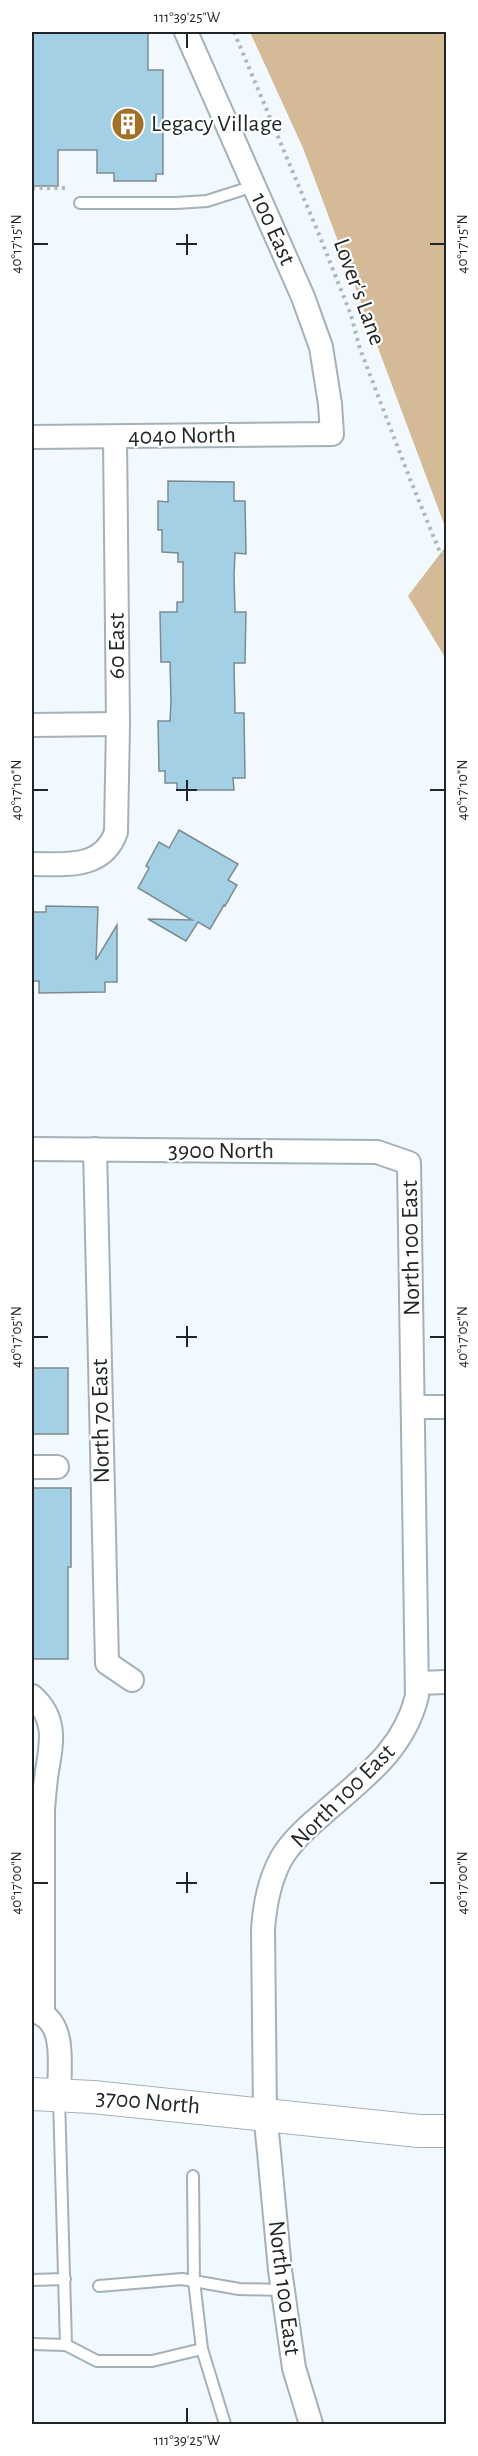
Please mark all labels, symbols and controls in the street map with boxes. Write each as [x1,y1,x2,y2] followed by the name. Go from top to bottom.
[154,10,221,25] text: 111°39'25"W
[110,106,146,142] building icon: Legacy Village
[151,112,282,136] place label: Legacy Village
[247,189,300,269] street label: 100 East
[9,214,24,274] text: 40°17'15"N
[455,214,470,274] text: 40°17'15"N
[329,236,389,348] street label: Lover's Lane
[128,423,236,449] street label: 4040 North
[105,612,129,679] street label: 60 East
[9,760,24,820] text: 40°17'10"N
[455,760,470,820] text: 40°17'10"N
[168,1139,274,1163] street label: 3900 North
[398,1180,424,1316] street label: North 100 East
[9,1306,24,1368] text: 40°17'05"N
[455,1306,470,1368] text: 40°17'05"N
[88,1358,114,1484] street label: North 70 East
[287,1739,400,1852] street label: North 100 East
[9,1851,24,1915] text: 40°17'00"N
[455,1851,470,1915] text: 40°17'00"N
[95,2085,201,2119] street label: 3700 North
[264,2219,304,2357] street label: North 100 East
[154,2433,221,2448] text: 111°39'25"W

